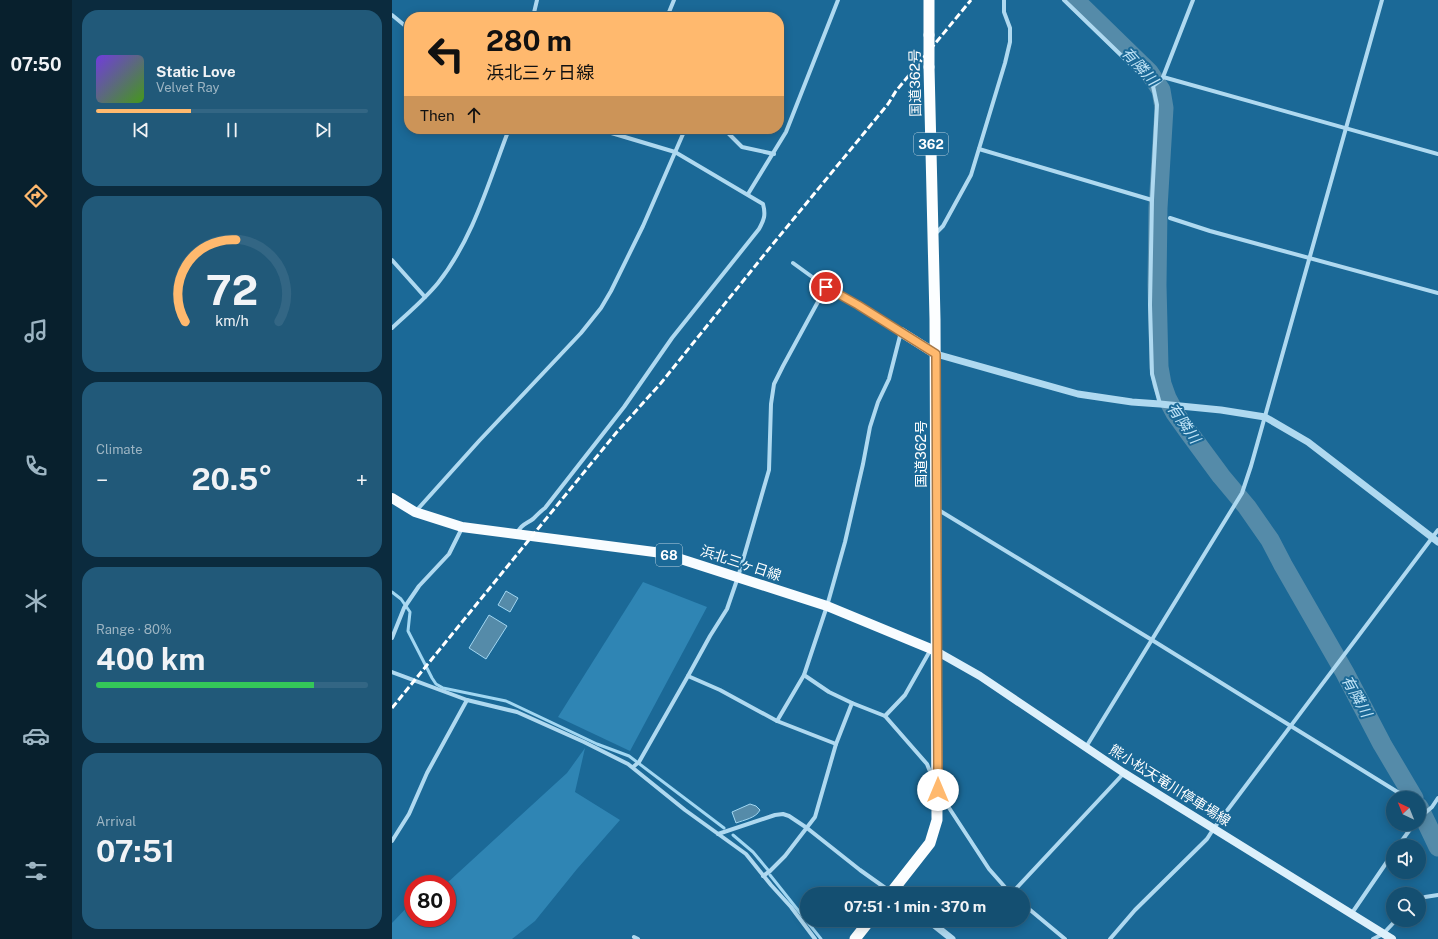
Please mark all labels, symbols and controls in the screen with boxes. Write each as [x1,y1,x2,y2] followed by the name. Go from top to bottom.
[486,24,572,57] text: 280 m
[420,28,472,80] icon: left
[1119,44,1163,90] water label: 有隣川
[906,49,924,117] street label: 国道362号
[10,54,62,75] text: 07:50
[486,62,594,83] text: 浜北三ヶ日線
[156,63,236,80] text: Static Love
[156,80,220,95] text: Velvet Ray
[463,104,485,126] icon: ahead
[420,107,455,124] text: Then
[130,119,152,141] icon: previous
[221,119,243,141] icon: pause
[312,119,334,141] icon: next
[914,133,948,155] road number: 362
[22,182,50,210] icon: directions
[206,264,258,313] text: 72
[809,270,843,304] pin
[815,276,837,298] icon: arrive
[215,311,249,328] text: km/h
[22,317,50,345] icon: music
[1164,400,1205,448] water label: 有隣川
[913,420,929,488] street label: 国道362号
[96,442,143,457] text: Climate
[22,452,50,480] icon: phone
[192,461,272,497] text: 20.5°
[96,467,108,493] text: −
[356,467,368,493] text: +
[699,542,783,584] street label: 浜北三ヶ日線
[656,544,682,566] road number: 68
[22,587,50,615] icon: climate
[96,622,172,637] text: Range · 80%
[96,641,205,677] text: 400 km
[1339,672,1376,722] water label: 有隣川
[22,722,50,750] icon: car
[1106,741,1234,829] street label: 熊小松天竜川停車場線
[917,769,959,811] position arrow
[1386,791,1426,831] north arrow
[1386,791,1426,927] map controls
[96,814,136,829] text: Arrival
[96,833,175,869] text: 07:51
[1386,839,1426,879] button: sound
[22,857,50,885] icon: filters
[404,875,456,927] speed limit sign: 80
[1386,887,1426,927] button: search
[844,898,986,915] text: 07:51 · 1 min · 370 m

